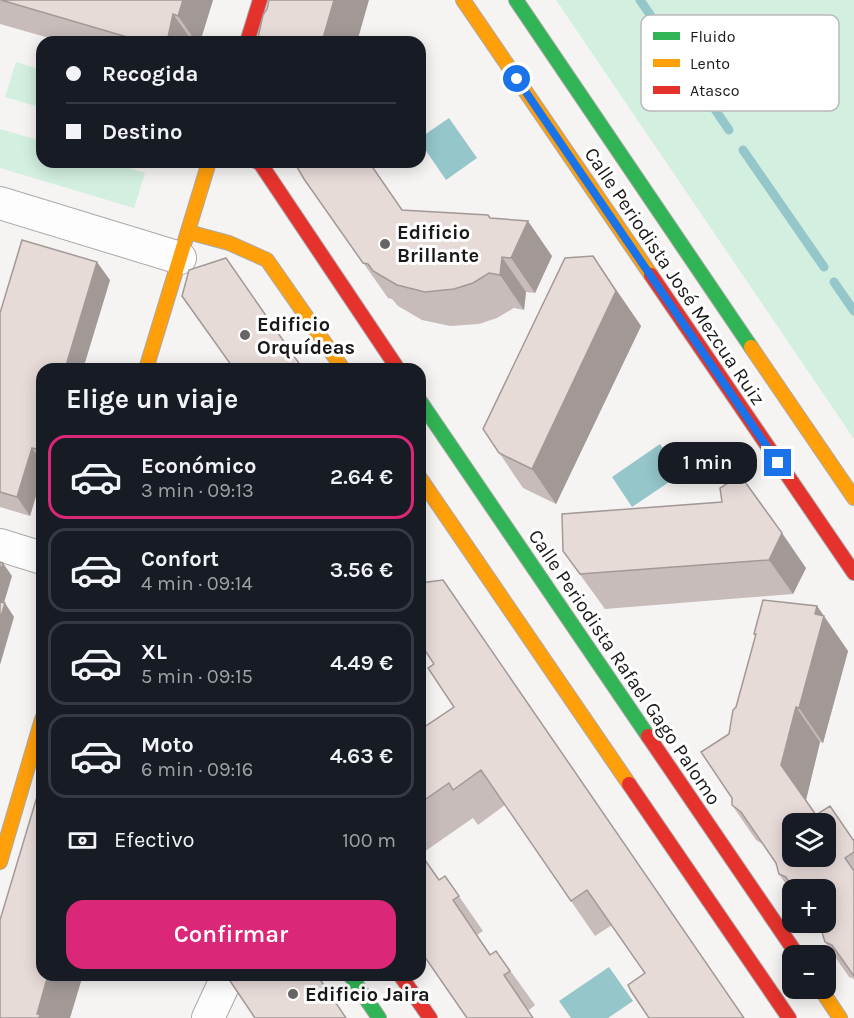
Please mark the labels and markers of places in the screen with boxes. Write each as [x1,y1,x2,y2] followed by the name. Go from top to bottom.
[397,221,479,267] place label: Edificio Brillante
[378,237,392,251] marker: Edificio Brillante
[257,313,355,359] place label: Edificio Orquídeas
[238,328,252,342] marker: Edificio Orquídeas
[305,983,430,1006] place label: Edificio Jaira
[286,987,300,1001] marker: Edificio Jaira

